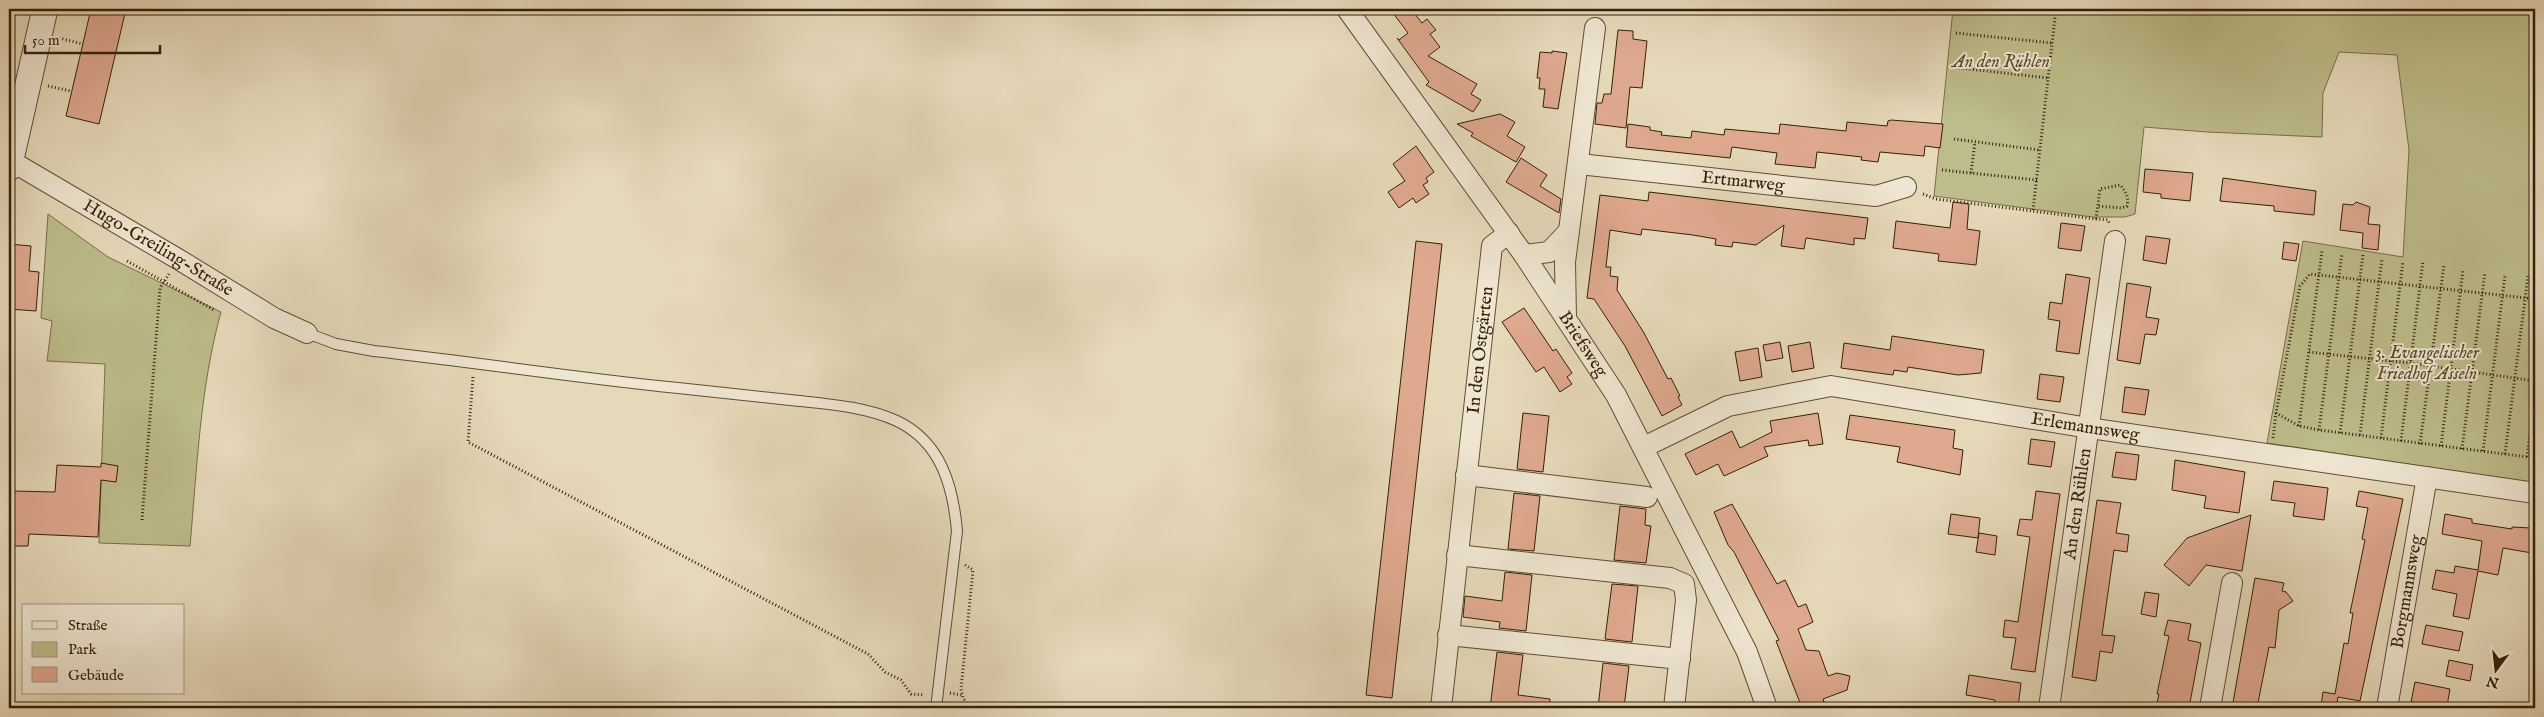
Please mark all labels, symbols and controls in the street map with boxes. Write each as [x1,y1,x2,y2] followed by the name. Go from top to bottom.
[25,22,160,54] scale bar
[32,31,60,50] text: 50 m
[1950,51,2050,74] park label: An den Rühlen
[1700,166,1786,198] street label: Ertmarweg
[79,194,238,302] street label: Hugo-Greiling-Straße
[1462,285,1499,415] street label: In den Ostgärten
[1553,307,1613,382] street label: Briefsweg
[2375,342,2480,386] park label: 3. Evangelischer Friedhof Asseln
[2030,407,2141,447] street label: Erlemannsweg
[2058,446,2097,562] street label: An den Rühlen
[2386,533,2428,650] street label: Borgmannsweg
[22,604,185,694] legend
[68,616,108,635] text: Straße
[68,640,98,659] text: Park
[2472,644,2522,694] north arrow
[68,666,124,685] text: Gebäude
[2485,671,2502,692] text: N

